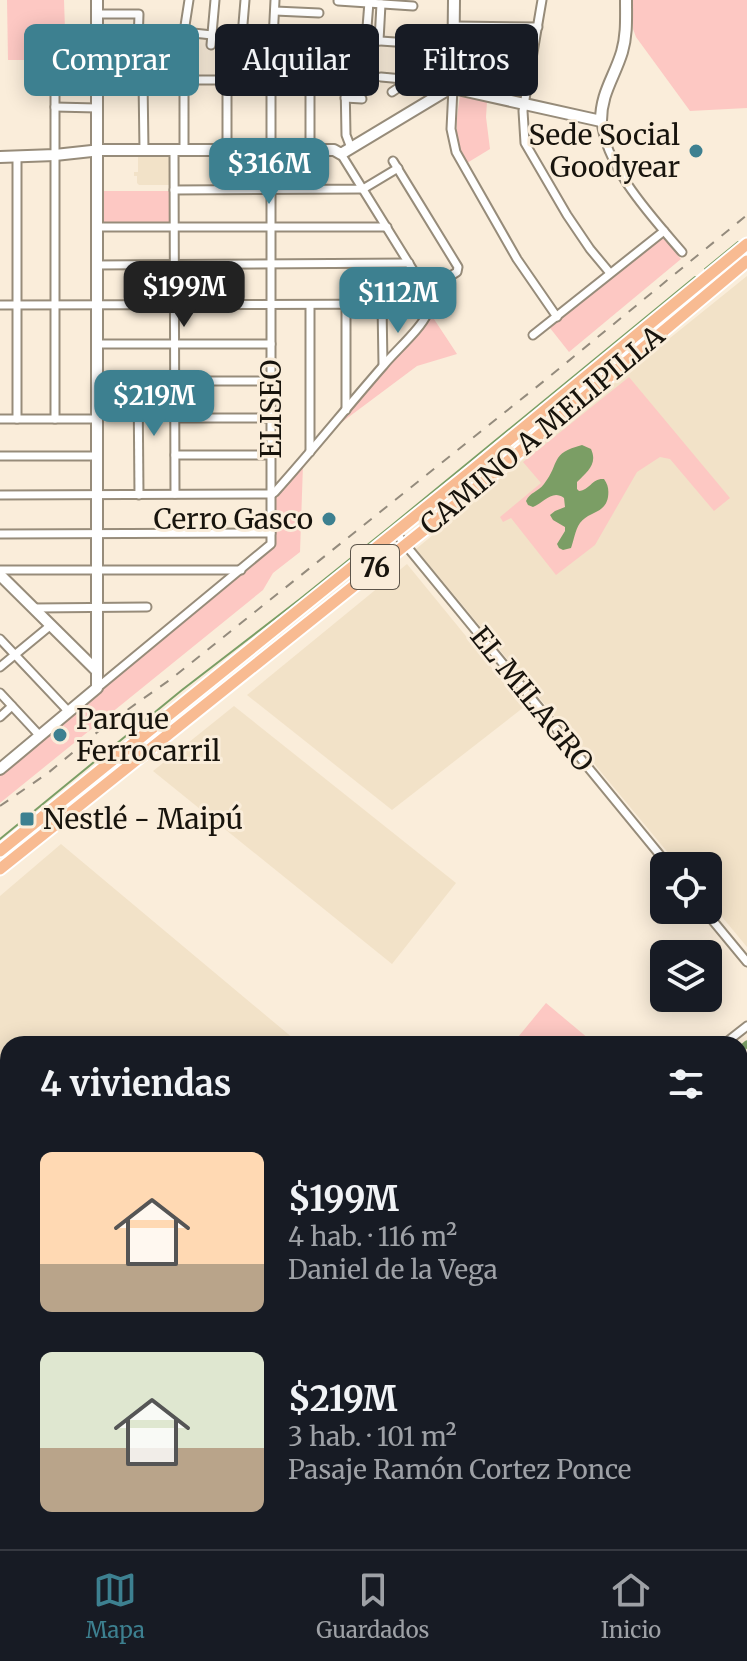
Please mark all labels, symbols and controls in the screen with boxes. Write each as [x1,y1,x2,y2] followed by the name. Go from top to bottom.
[24,24,199,96] chip: Comprar
[215,24,379,96] chip: Alquilar
[395,24,538,96] chip: Filtros
[528,117,680,185] place label: Sede Social Goodyear
[213,138,325,206] pin: $316M
[687,142,705,160] marker: Sede Social Goodyear
[227,147,311,180] text: $316M
[128,261,240,329] pin: $199M
[342,267,454,335] pin: $112M
[142,270,226,303] text: $199M
[357,276,439,309] text: $112M
[412,317,672,543] street label: CAMINO A MELIPILLA
[253,360,289,458] street label: ELISEO
[98,370,210,438] pin: $219M
[112,379,196,412] text: $219M
[154,501,313,537] place label: Cerro Gasco
[320,510,338,528] marker: Cerro Gasco
[351,545,399,589] road number: 76
[462,619,602,779] street label: EL MILAGRO
[76,701,221,769] place label: Parque Ferrocarril
[51,726,69,744] marker: Parque Ferrocarril
[43,801,243,837] place label: Nestlé - Maipú
[18,810,36,828] marker: Nestlé - Maipú
[650,852,722,1012] map controls
[650,852,722,924] button: locate
[650,940,722,1012] button: layers
[664,1062,708,1106] icon: filters
[40,1063,231,1105] text: 4 viviendas
[288,1178,399,1220] text: $199M
[104,1184,200,1280] icon: home
[288,1220,457,1253] text: 4 hab. · 116 m²
[288,1253,498,1286] text: Daniel de la Vega
[288,1378,397,1420] text: $219M
[104,1384,200,1480] icon: home
[288,1420,457,1453] text: 3 hab. · 101 m²
[288,1453,631,1486] text: Pasaje Ramón Cortez Ponce
[86,1568,145,1644] tab: Mapa
[316,1568,429,1644] tab: Guardados
[601,1568,661,1644] tab: Inicio

